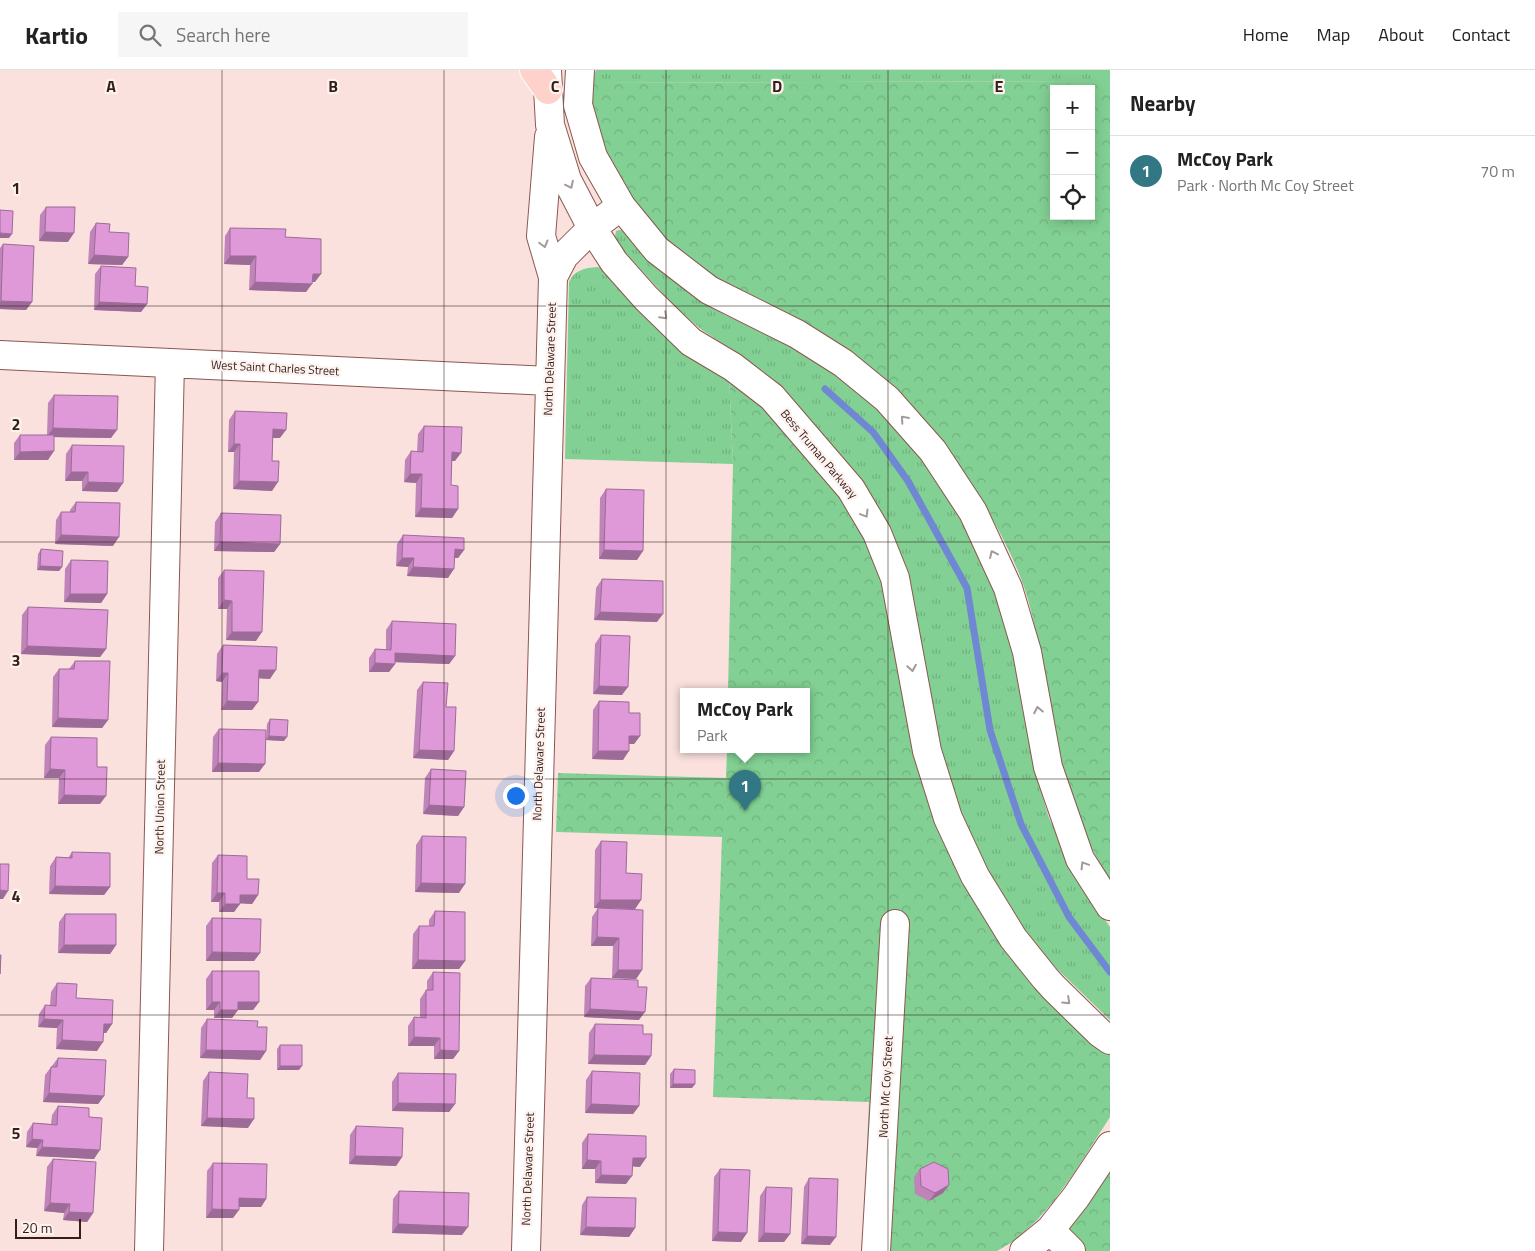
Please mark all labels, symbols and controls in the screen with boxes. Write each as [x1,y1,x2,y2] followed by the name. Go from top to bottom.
[118,12,468,57] search box
[25,17,88,53] text: Kartio
[176,20,270,49] text: Search here
[136,21,164,49] icon: search
[1243,21,1289,48] text: Home
[1317,21,1350,48] text: Map
[1378,21,1424,48] text: About
[1452,21,1510,48] text: Contact
[106,74,116,98] text: A
[328,74,338,98] text: B
[551,74,560,98] text: C
[772,74,782,98] text: D
[995,74,1004,98] text: E
[1050,85,1095,220] map controls
[1050,85,1095,130] button: +
[1130,87,1195,119] text: Nearby
[1050,130,1095,175] button: −
[1177,144,1273,173] text: McCoy Park
[1142,159,1150,183] text: 1
[1480,159,1515,183] text: 70 m
[1177,173,1354,197] text: Park · North Mc Coy Street
[1050,175,1095,220] button: locate
[12,176,20,200] text: 1
[564,180,574,189] one-way arrow
[538,239,548,247] one-way arrow
[538,301,561,416] street label: North Delaware Street
[659,310,668,319] one-way arrow
[210,355,340,380] street label: West Saint Charles Street
[776,405,863,503] street label: Bess Truman Parkway
[12,412,20,436] text: 2
[901,415,910,424] one-way arrow
[859,508,869,517] one-way arrow
[989,550,999,559] one-way arrow
[12,648,20,672] text: 3
[906,664,916,672] one-way arrow
[680,688,810,753] popup
[697,694,793,723] text: McCoy Park
[1033,705,1043,714] one-way arrow
[527,706,550,821] street label: North Delaware Street
[697,723,728,747] text: Park
[149,759,170,855] street label: North Union Street
[729,770,761,811] pin: 1
[503,783,529,809] your location
[1080,861,1090,870] one-way arrow
[12,884,21,908] text: 4
[1061,995,1070,1004] one-way arrow
[873,1035,898,1138] street label: North Mc Coy Street
[516,1111,539,1226] street label: North Delaware Street
[12,1121,21,1145] text: 5
[15,1216,81,1239] scale bar
[22,1217,52,1238] text: 20 m

